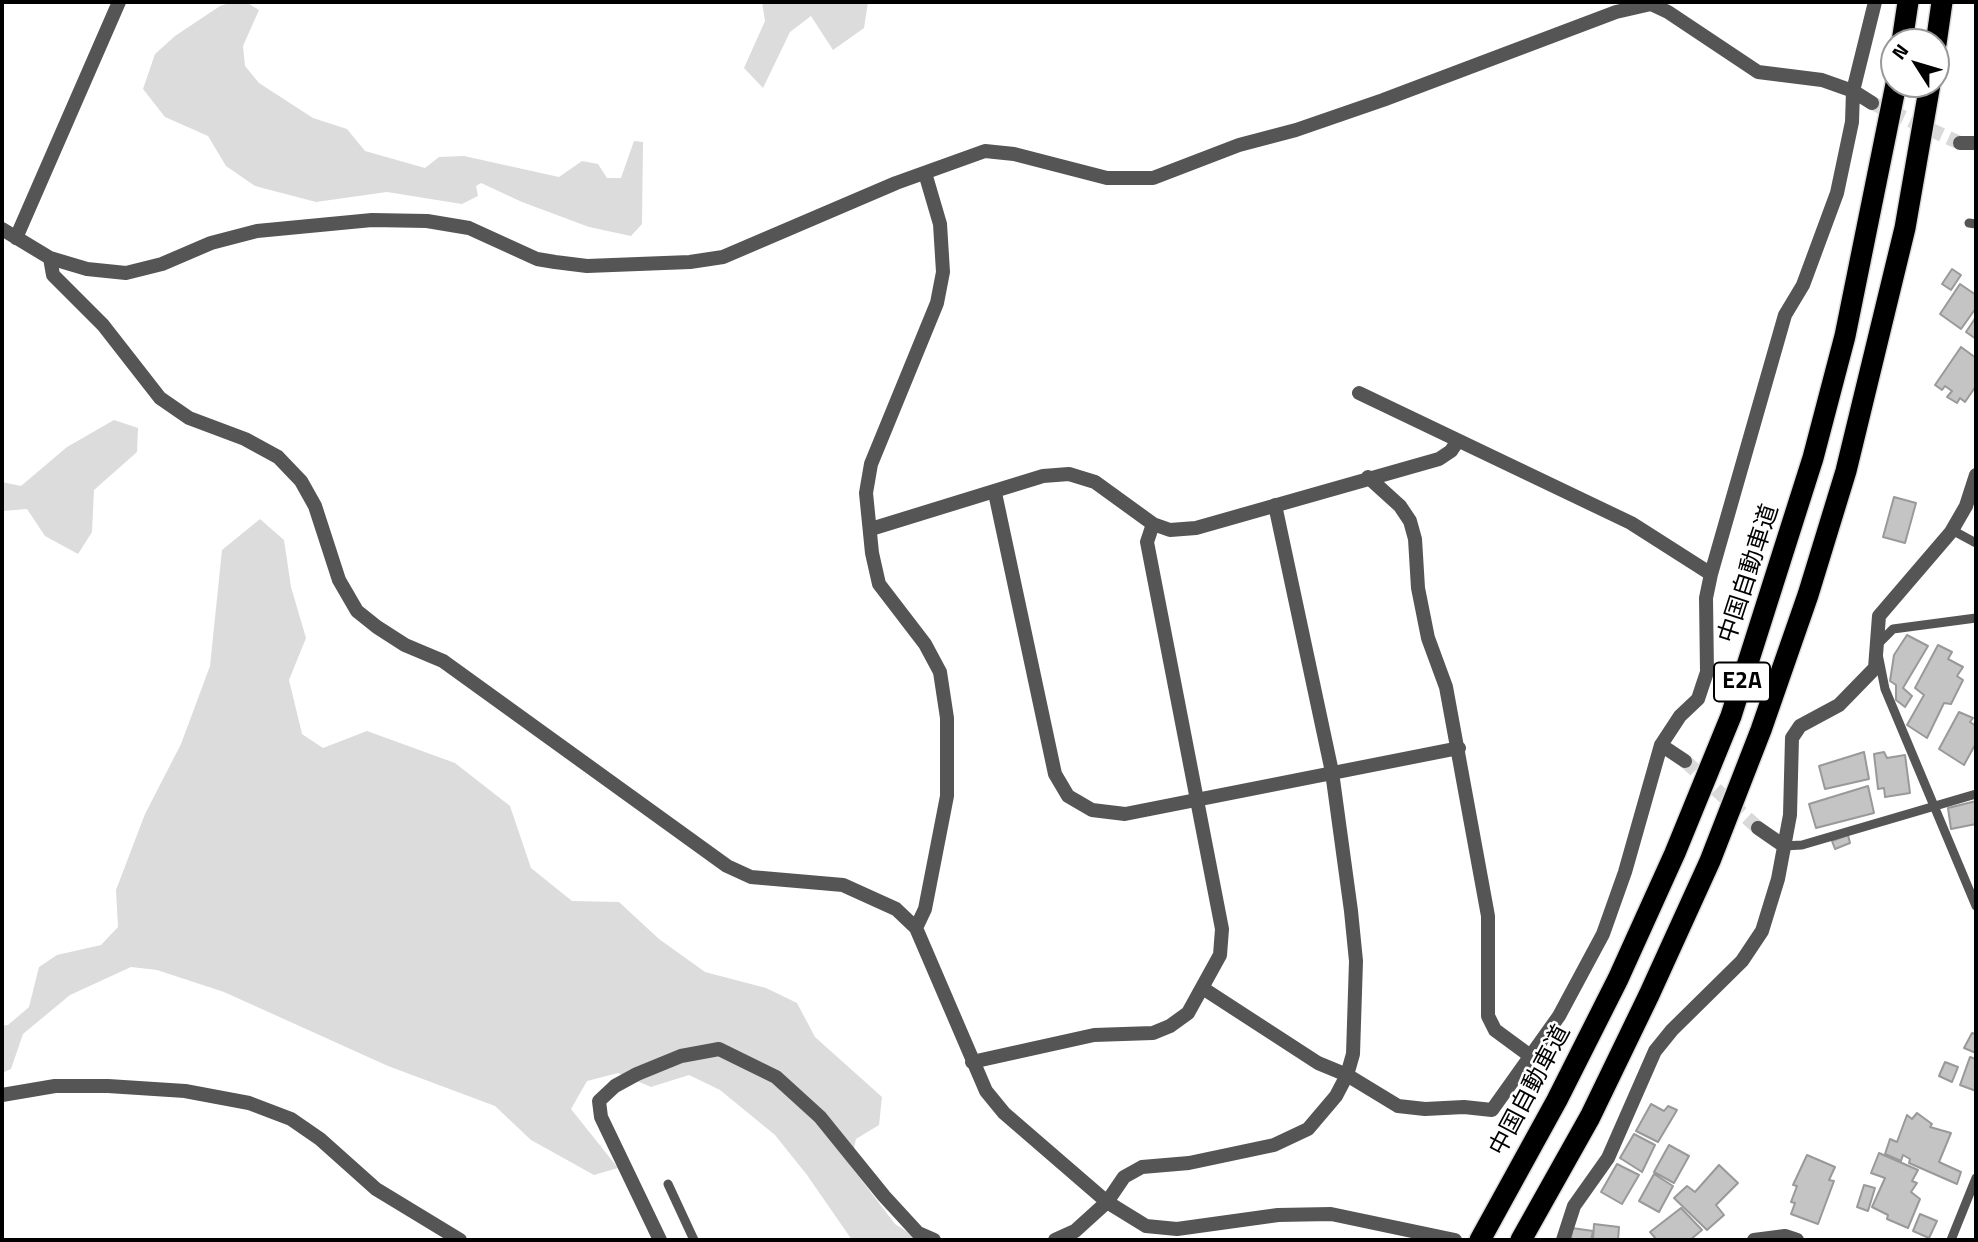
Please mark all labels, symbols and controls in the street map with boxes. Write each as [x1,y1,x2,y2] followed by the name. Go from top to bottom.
[1880,28,1950,98] north arrow
[1884,37,1915,65] text: N
[1714,501,1786,647] street label: 中国自動車道
[1714,662,1770,702] road number: E2A
[1484,1021,1578,1161] street label: 中国自動車道

